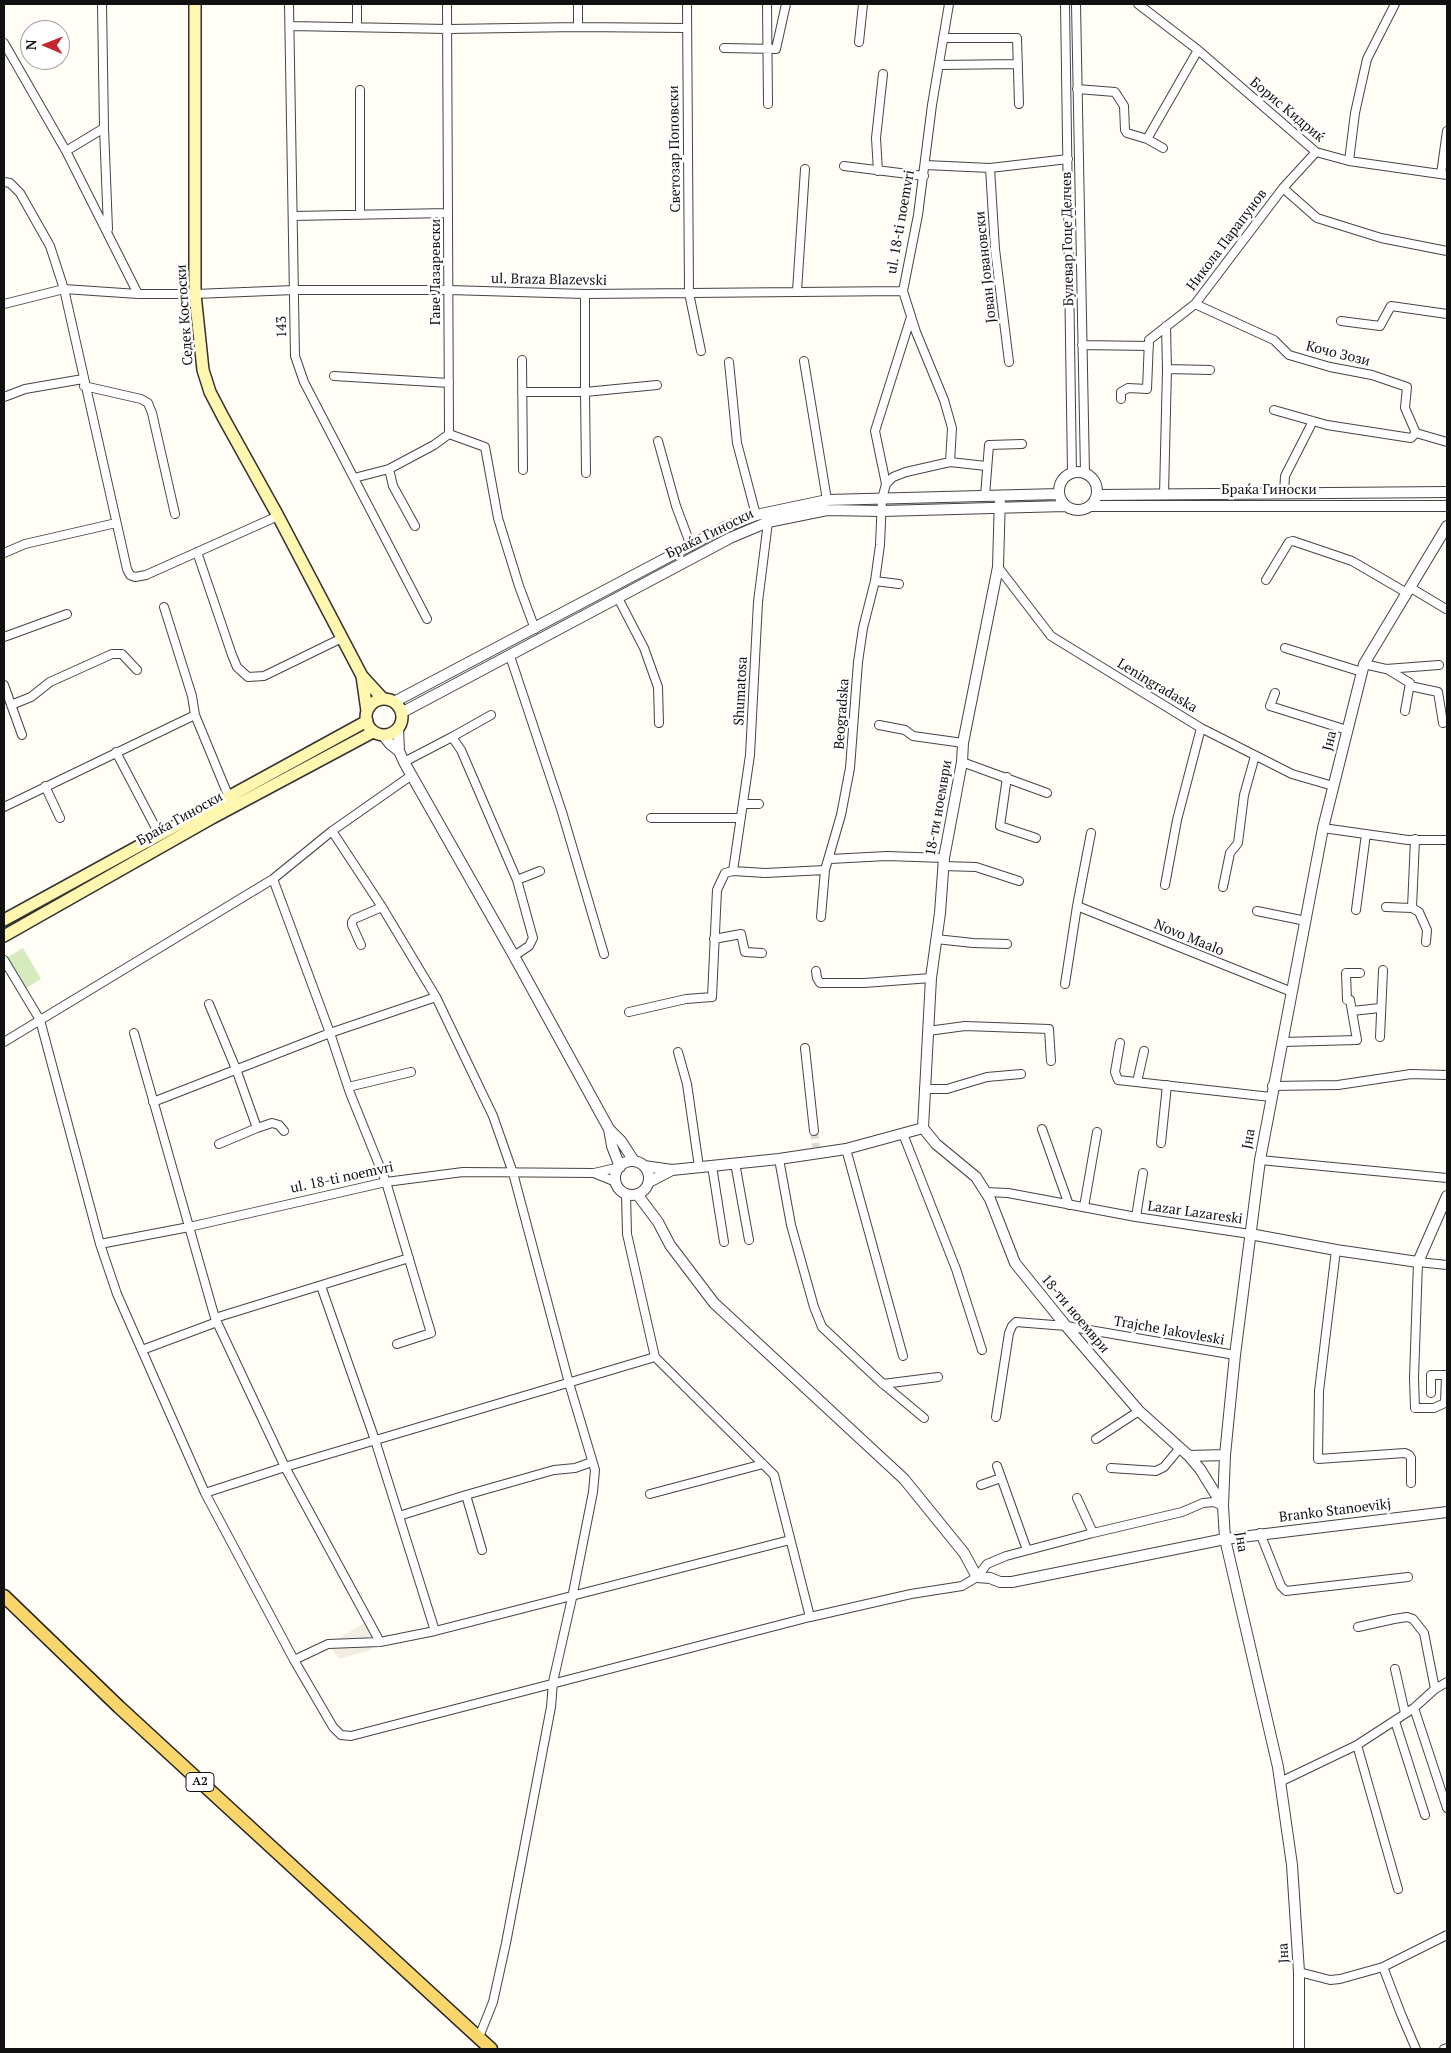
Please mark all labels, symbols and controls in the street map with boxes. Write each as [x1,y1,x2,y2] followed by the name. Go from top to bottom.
[20,20,70,70] north arrow
[21,39,40,50] text: N
[1246,74,1328,146] street label: Борис Кидриќ
[665,85,685,213] street label: Светозар Поповски
[884,169,918,275] street label: ul. 18-ti noemvri
[1058,171,1078,307] street label: Булевар Гоце Делчев
[1183,186,1271,294] street label: Никола Парапунов
[972,210,1000,324] street label: Јован Јовановски
[428,219,444,325] street label: Гаве Лазаревски
[173,264,197,366] street label: Седек Костоски
[491,271,607,289] street label: ul. Braza Blazevski
[273,316,291,338] street label: 143
[1304,338,1372,370] street label: Кочо Зози
[1221,482,1317,498] street label: Браќа Гиноски
[663,505,757,563] street label: Браќа Гиноски
[1114,655,1200,717] street label: Leningradaska
[731,656,751,726] street label: Shumatosa
[831,678,853,750] street label: Beogradska
[1319,729,1341,753] street label: Јна
[922,759,956,857] street label: 18-ти ноември
[134,788,226,850] street label: Браќа Гиноски
[1152,916,1226,960] street label: Novo Maalo
[1239,1127,1259,1151] street label: Јна
[289,1159,395,1197] street label: ul. 18-ti noemvri
[1146,1198,1244,1228] street label: Lazar Lazareski
[1037,1271,1113,1357] street label: 18-ти ноември
[1112,1313,1226,1349] street label: Trajche Jakovleski
[1278,1496,1392,1526] street label: Branko Stanoevikj
[1231,1531,1251,1553] street label: Јна
[186,1772,214,1791] road number: A2
[1275,1942,1293,1964] street label: Јна

